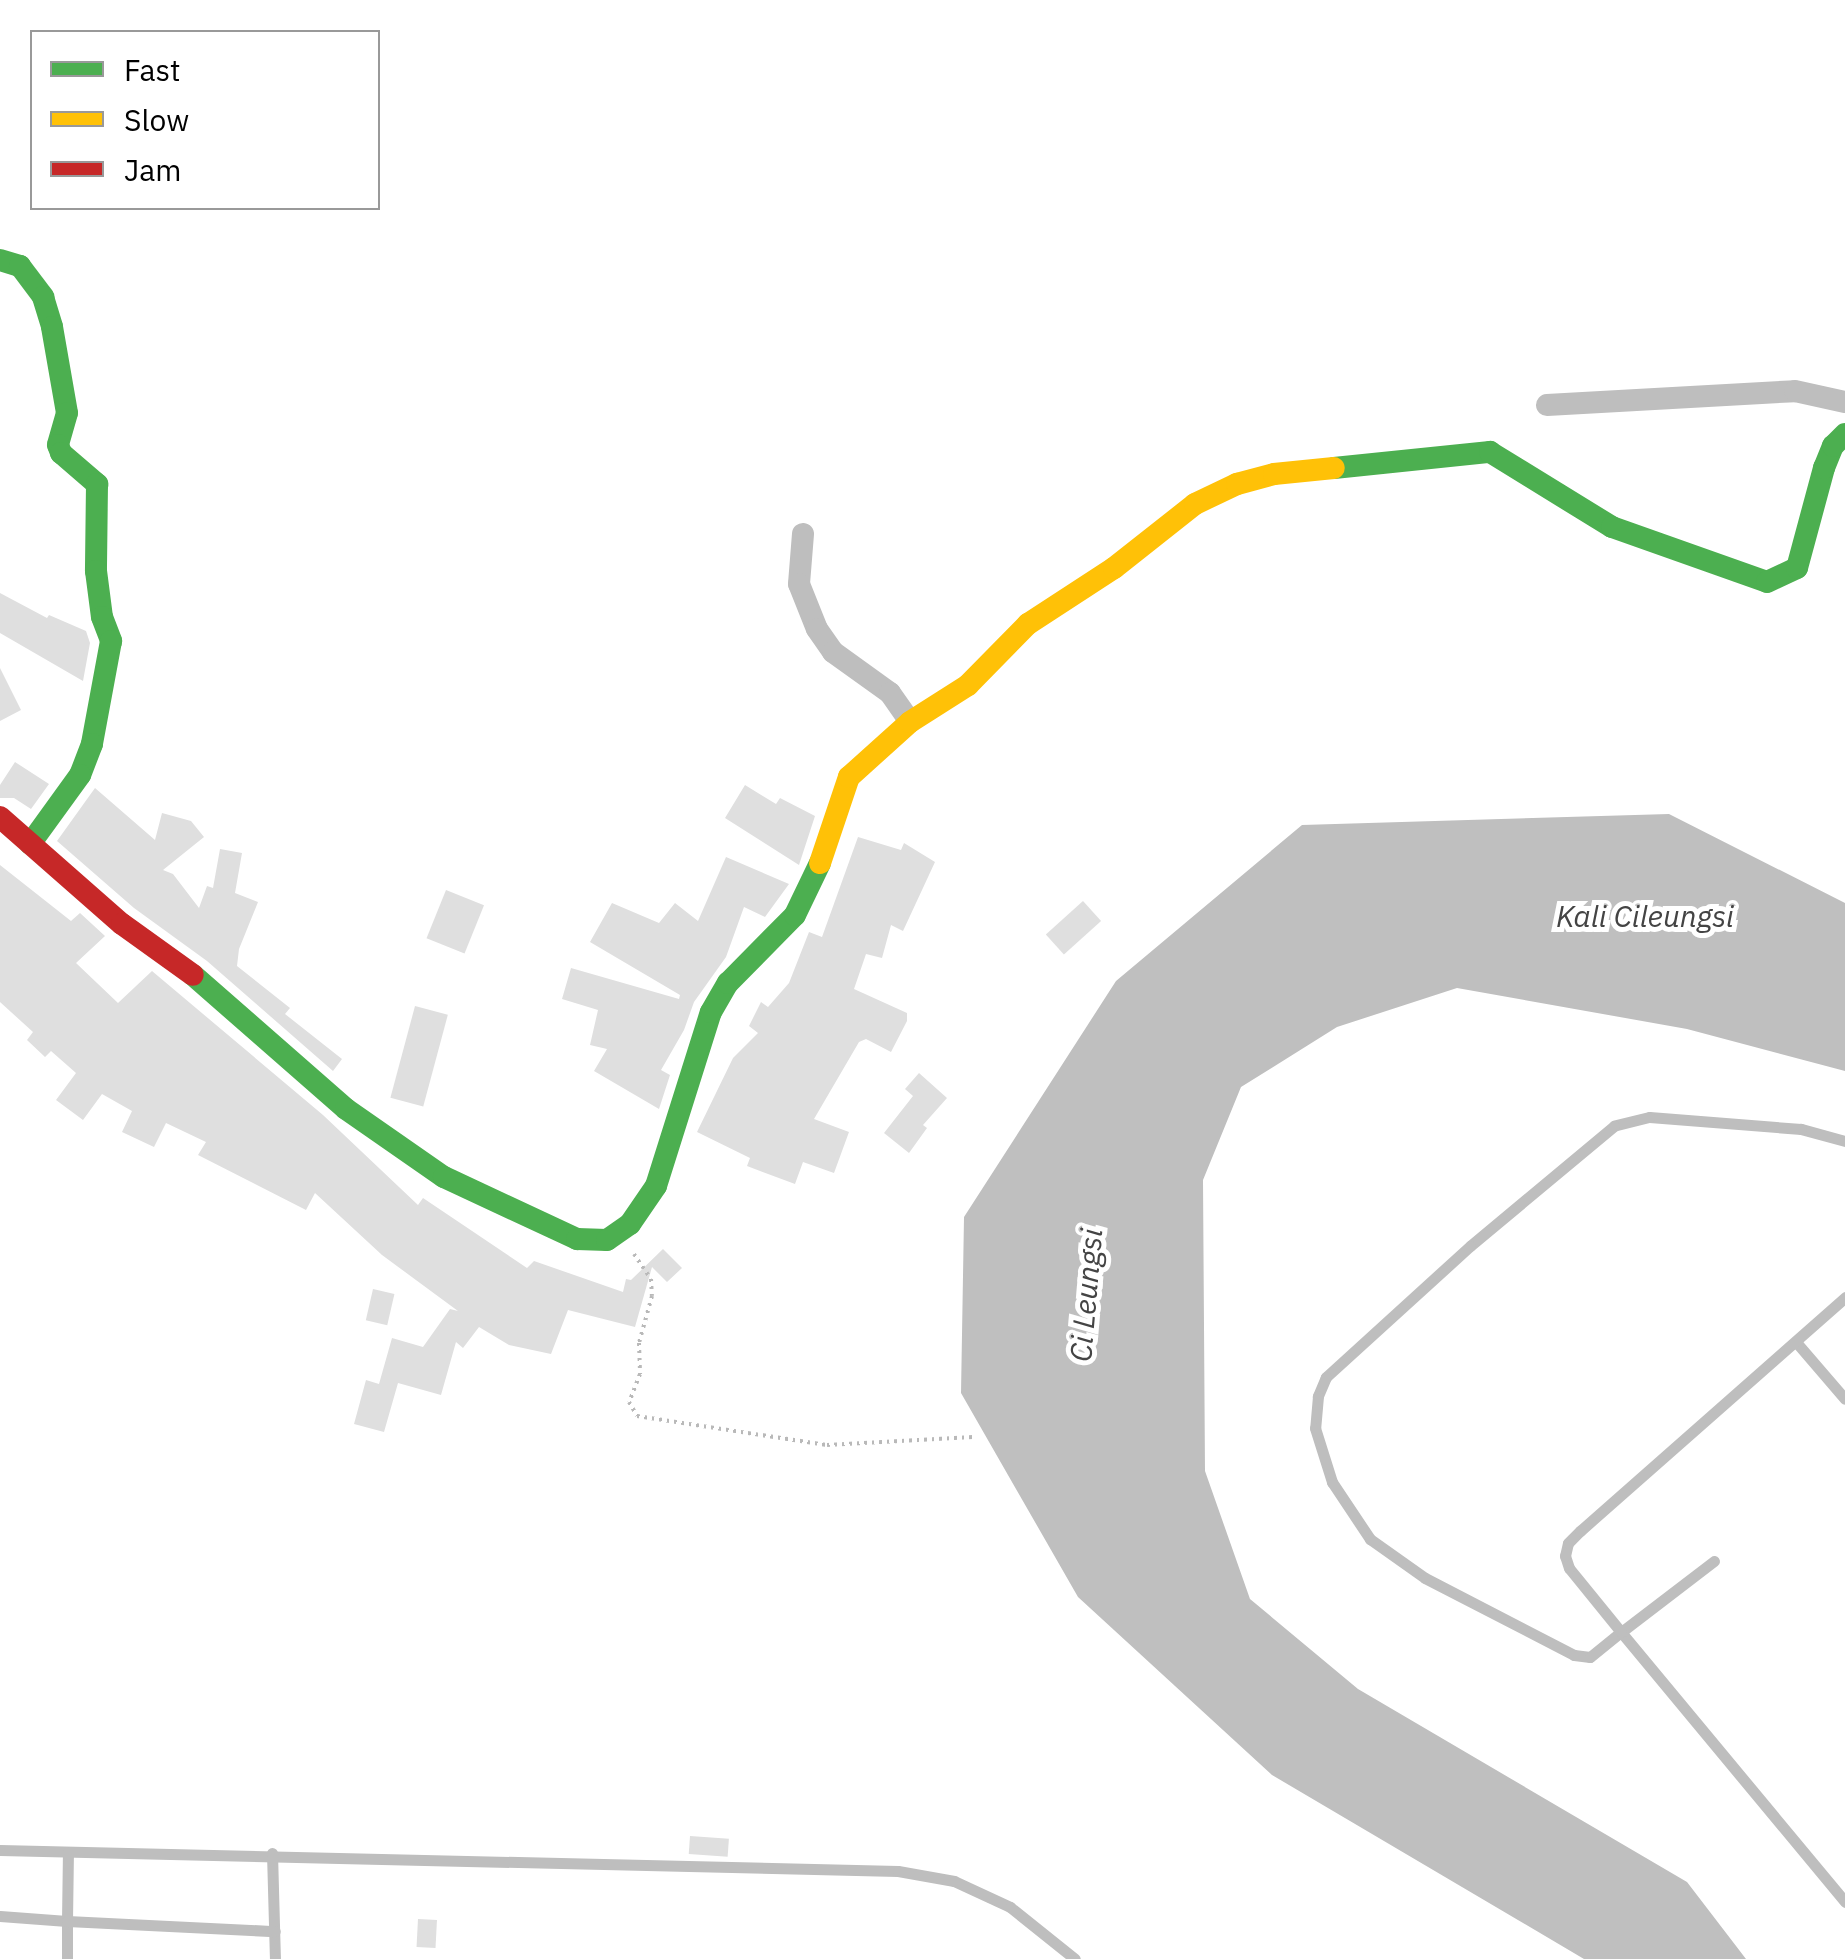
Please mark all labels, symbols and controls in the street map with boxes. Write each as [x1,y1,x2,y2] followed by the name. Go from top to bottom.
[30,30,380,210] legend
[124,50,181,89] text: Fast
[124,100,189,139] text: Slow
[124,150,182,189] text: Jam
[1556,898,1734,934] water label: Kali Cileungsi
[1062,1227,1110,1363] water label: Ci Leungsi

